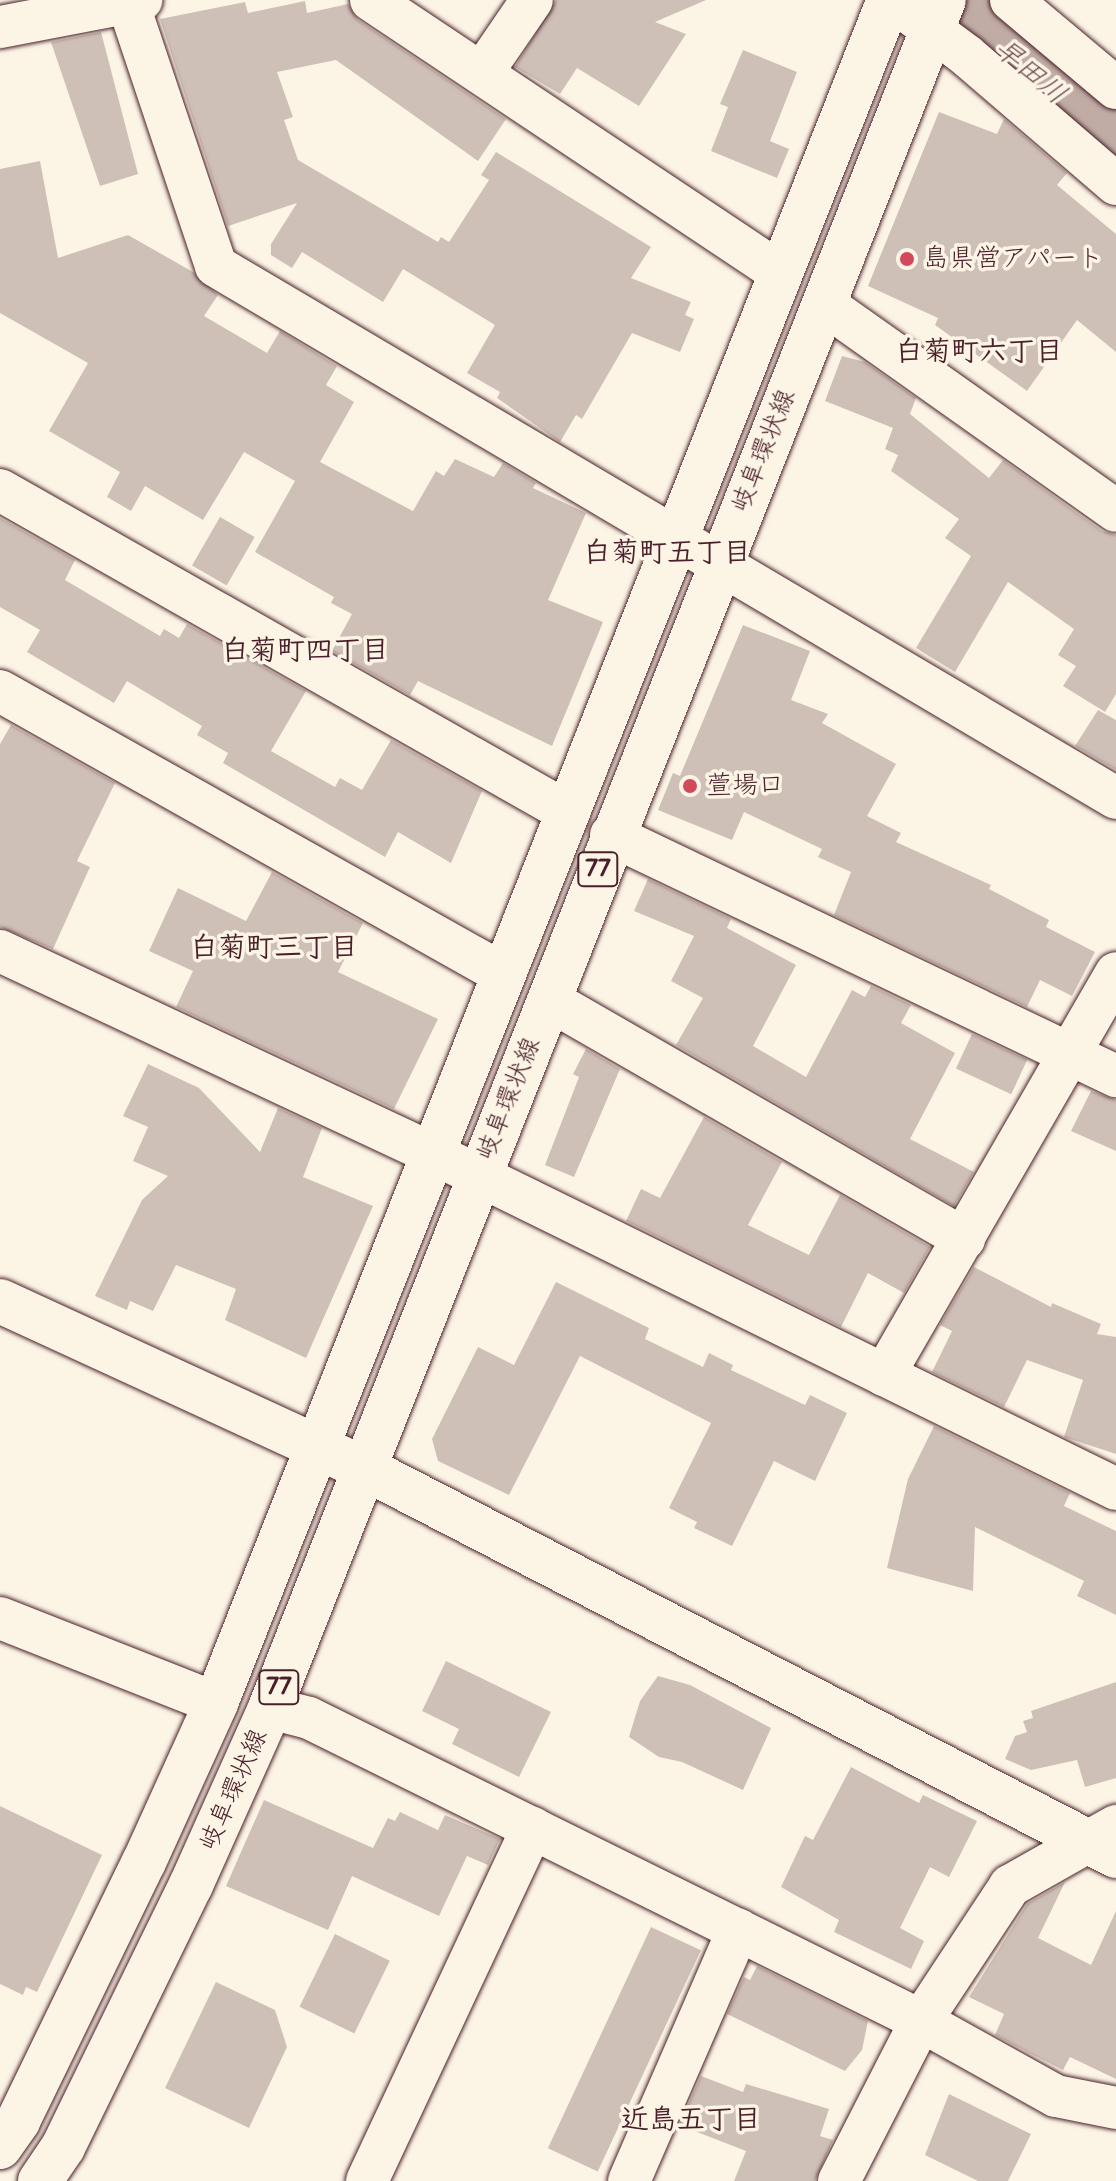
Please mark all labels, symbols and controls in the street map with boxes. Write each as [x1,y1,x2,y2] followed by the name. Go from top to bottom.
[987,32,1073,112] water label: 早田川
[923,243,1105,275] place label: 島県営アパート
[898,250,916,268] marker: 島県営アパート
[895,335,1063,369] district label: 白菊町六丁目
[725,385,803,517] street label: 岐阜環状線
[583,536,751,570] district label: 白菊町五丁目
[221,634,389,668] district label: 白菊町四丁目
[706,770,784,802] place label: 萱場口
[681,777,699,795] marker: 萱場口
[576,849,620,889] road number: 77
[190,931,358,965] district label: 白菊町三丁目
[470,1033,548,1165] street label: 岐阜環状線
[257,1667,301,1707] road number: 77
[193,1724,275,1856] street label: 岐阜環状線
[621,2103,761,2137] district label: 近島五丁目

